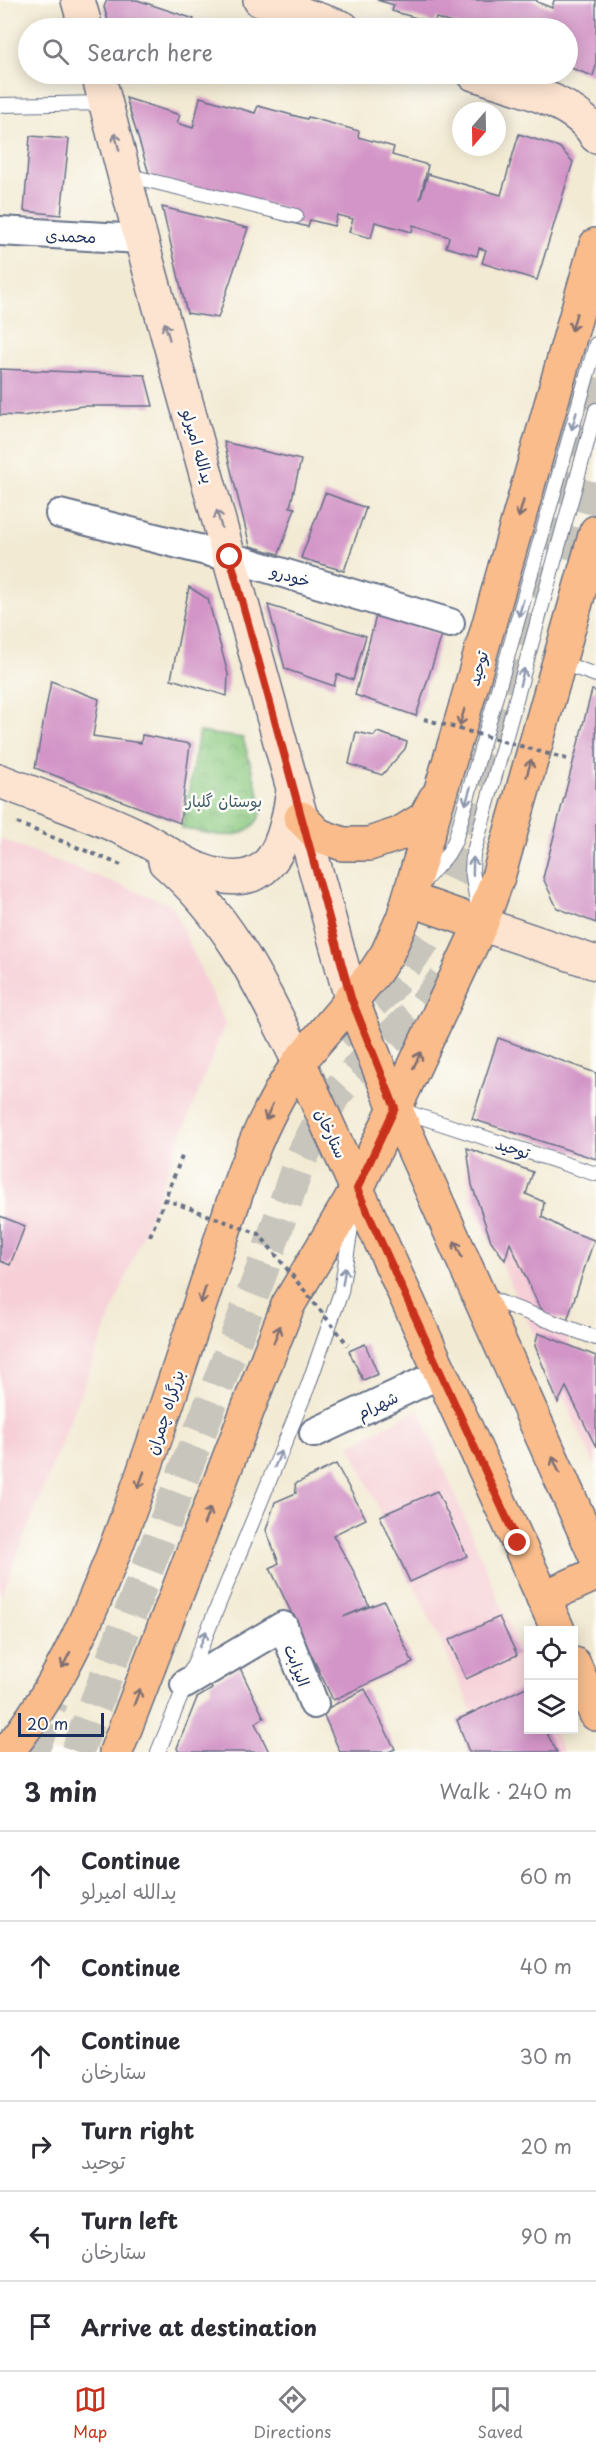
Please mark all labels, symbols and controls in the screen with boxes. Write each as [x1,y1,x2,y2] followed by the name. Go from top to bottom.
[18,18,578,84] search box
[39,35,72,68] icon: search
[87,35,213,68] text: Search here
[452,102,506,156] north arrow
[110,133,122,152] one-way arrow
[45,222,97,248] street label: محمدی
[568,312,580,331] one-way arrow
[161,322,172,341] one-way arrow
[177,405,221,486] street label: یدالله امیرلو
[568,411,579,430] one-way arrow
[515,499,526,518] one-way arrow
[213,510,224,529] one-way arrow
[216,543,242,569] route start
[267,557,313,592] street label: خودرو
[515,598,526,617] one-way arrow
[461,647,494,688] street label: توحید
[517,668,528,687] one-way arrow
[456,707,467,726] one-way arrow
[524,758,535,777] one-way arrow
[462,786,473,805] one-way arrow
[184,788,262,812] park label: بوستان گلبار
[467,856,479,876] one-way arrow
[412,1051,424,1069] one-way arrow
[263,1102,274,1121] one-way arrow
[310,1104,354,1162] street label: ستارخان
[492,1130,534,1164] street label: توحید
[451,1241,463,1259] one-way arrow
[338,1267,349,1287] one-way arrow
[196,1285,207,1304] one-way arrow
[273,1325,284,1344] one-way arrow
[139,1367,189,1457] street label: بزرگراه چمران
[352,1384,402,1426] street label: شهرام
[273,1451,284,1469] one-way arrow
[549,1456,560,1474] one-way arrow
[135,1470,146,1489] one-way arrow
[202,1507,213,1525] one-way arrow
[504,1529,530,1555] route end
[524,1626,578,1734] map controls
[524,1626,578,1680] button: locate
[198,1631,209,1649] one-way arrow
[279,1640,317,1690] street label: الیزابت
[60,1651,72,1669] one-way arrow
[524,1680,578,1734] button: layers
[132,1689,143,1707] one-way arrow
[18,1710,104,1738] scale bar
[27,1711,68,1735] text: 20 m
[24,1772,97,1811] text: 3 min
[439,1776,572,1806] text: Walk · 240 m
[81,1843,180,1876] text: Continue
[24,1860,57,1893] icon: ahead
[520,1861,572,1891] text: 60 m
[81,1876,177,1906] text: یدالله امیرلو
[24,1950,57,1983] icon: ahead
[81,1950,180,1983] text: Continue
[520,1951,572,1981] text: 40 m
[81,2023,180,2056] text: Continue
[24,2040,57,2073] icon: ahead
[519,2041,572,2071] text: 30 m
[81,2056,146,2086] text: ستارخان
[81,2113,194,2146] text: Turn right
[24,2130,57,2163] icon: right
[520,2131,572,2161] text: 20 m
[81,2146,125,2176] text: توحید
[81,2203,178,2236] text: Turn left
[24,2220,57,2253] icon: left
[521,2221,572,2251] text: 90 m
[81,2236,146,2266] text: ستارخان
[24,2310,57,2343] icon: arrive
[81,2310,317,2343] text: Arrive at destination
[73,2383,107,2443] tab: Map
[253,2383,331,2443] tab: Directions
[477,2383,523,2443] tab: Saved

